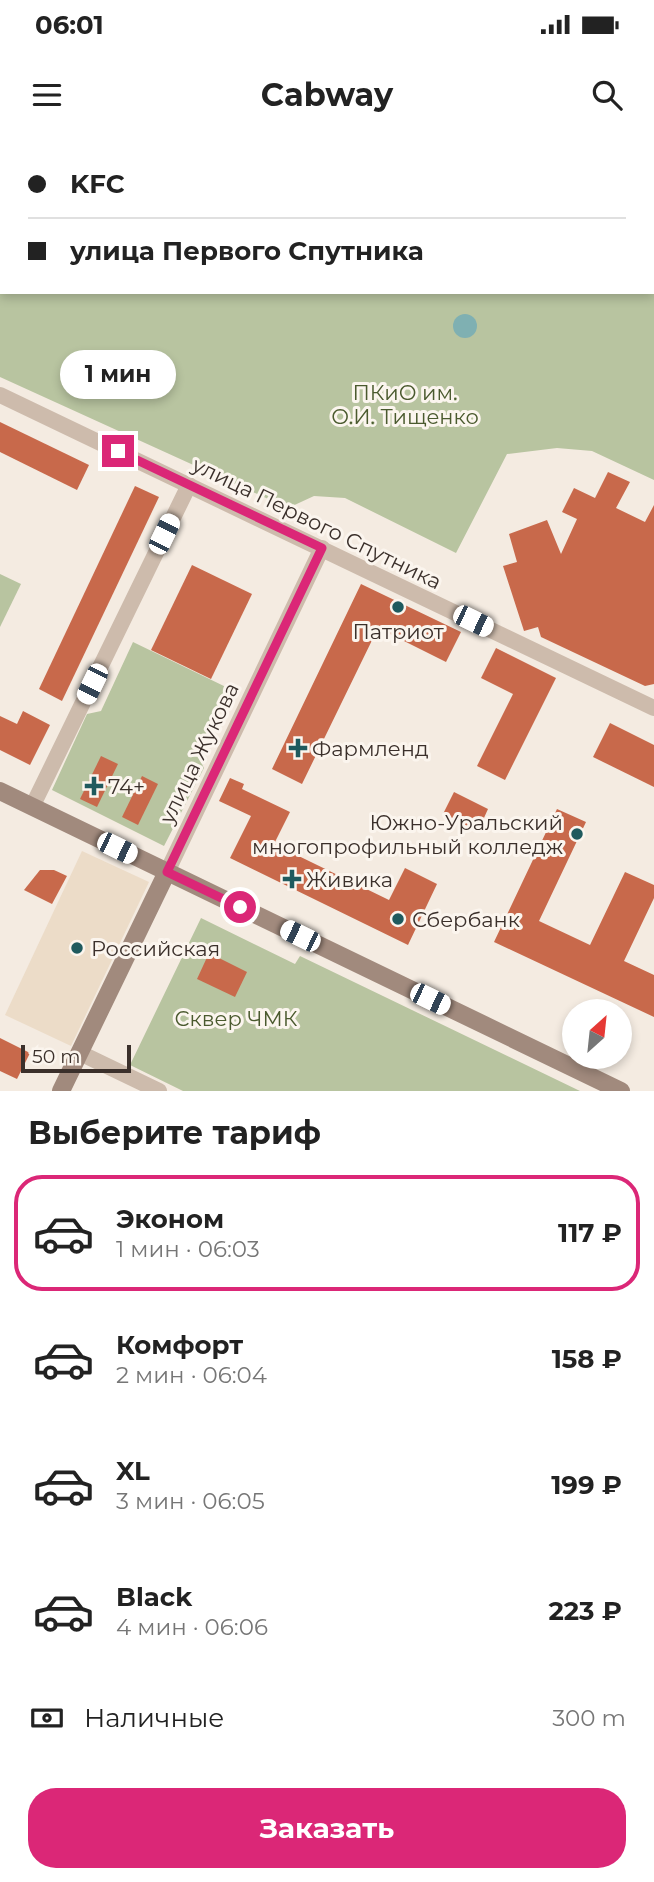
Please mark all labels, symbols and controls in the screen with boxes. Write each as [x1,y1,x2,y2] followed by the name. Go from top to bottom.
[35,9,104,41] text: 06:01
[261,75,393,114] text: Cabway
[28,76,66,114] icon: menu
[588,76,626,114] icon: search
[70,168,125,200] text: KFC
[70,235,424,267] text: улица Первого Спутника
[60,350,176,398] callout: 1 мин
[85,360,151,388] text: 1 мин
[331,380,479,429] park label: ПКиО им. О.И. Тищенко
[102,435,134,467] route end
[188,451,446,594] street label: улица Первого Спутника
[146,511,183,557] car
[390,599,406,615] marker: Патриот
[450,602,497,640] car
[352,619,444,644] place label: Патриот
[74,661,111,707] car
[154,678,244,828] street label: улица Жукова
[312,736,429,761] place label: Фармленд
[290,740,306,756] marker: Фармленд
[108,774,145,799] place label: 74+
[86,778,102,794] marker: 74+
[252,810,563,859] place label: Южно-Уральский многопрофильный колледж
[569,826,585,842] marker: Южно-Уральский многопрофильный колледж
[94,829,141,867] car
[306,867,393,892] place label: Живика
[284,871,300,887] marker: Живика
[224,891,256,923] route start
[412,907,520,932] place label: Сбербанк
[390,911,406,927] marker: Сбербанк
[277,917,324,955] car
[91,936,220,961] place label: Российская
[69,940,85,956] marker: Российская
[407,980,454,1018] car
[562,999,632,1069] north arrow
[562,999,632,1069] map controls
[175,1006,298,1031] park label: Сквер ЧМК
[21,1042,131,1074] scale bar
[32,1045,80,1068] text: 50 m
[28,1113,321,1152] text: Выберите тариф
[32,1202,95,1265] icon: car
[116,1203,224,1235] text: Эконом
[558,1217,622,1249] text: 117 ₽
[116,1235,260,1263] text: 1 мин · 06:03
[32,1328,95,1391] icon: car
[116,1329,243,1361] text: Комфорт
[552,1343,622,1375] text: 158 ₽
[116,1361,267,1389] text: 2 мин · 06:04
[32,1454,95,1517] icon: car
[116,1455,150,1487] text: XL
[551,1469,622,1501] text: 199 ₽
[116,1487,265,1515] text: 3 мин · 06:05
[32,1580,95,1643] icon: car
[116,1581,192,1613] text: Black
[548,1595,622,1627] text: 223 ₽
[116,1613,268,1641] text: 4 мин · 06:06
[28,1699,66,1737] icon: cash
[84,1702,224,1734] text: Наличные
[552,1704,626,1732] text: 300 m
[28,1788,626,1868] button: Заказать

